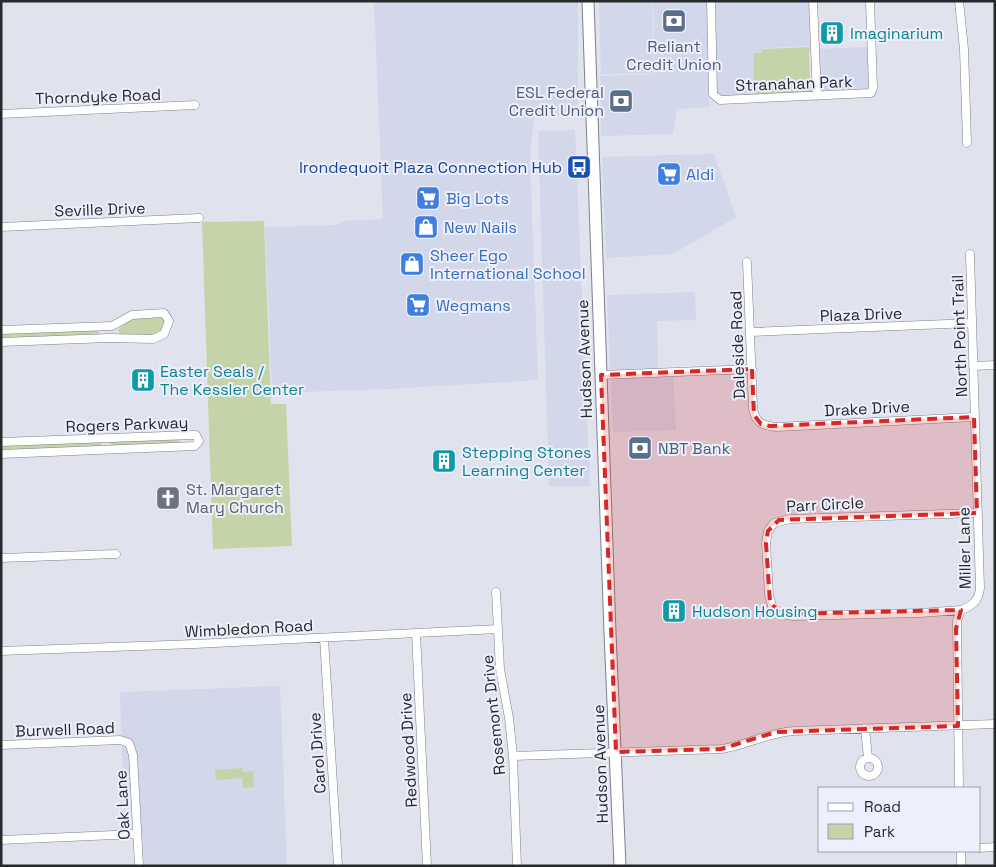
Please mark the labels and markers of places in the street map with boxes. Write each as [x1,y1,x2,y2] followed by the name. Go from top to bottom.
[661,8,687,34] bank icon: Reliant Credit Union
[819,20,845,46] building icon: Imaginarium
[850,23,943,44] place label: Imaginarium
[626,36,722,75] place label: Reliant Credit Union
[509,82,604,121] place label: ESL Federal Credit Union
[608,88,634,114] bank icon: ESL Federal Credit Union
[566,154,592,180] bus stop icon: Irondequoit Plaza Connection Hub
[299,157,562,178] place label: Irondequoit Plaza Connection Hub
[656,161,682,187] supermarket icon: Aldi
[686,164,714,185] place label: Aldi
[415,185,441,211] supermarket icon: Big Lots
[446,188,509,209] place label: Big Lots
[413,214,439,240] shop icon: New Nails
[444,217,517,238] place label: New Nails
[430,245,586,284] place label: Sheer Ego International School
[399,251,425,277] shop icon: Sheer Ego International School
[405,292,431,318] supermarket icon: Wegmans
[436,295,511,316] place label: Wegmans
[160,361,304,400] place label: Easter Seals / The Kessler Center
[130,367,156,393] building icon: Easter Seals / The Kessler Center
[627,435,653,461] bank icon: NBT Bank
[658,438,731,459] place label: NBT Bank
[462,442,592,481] place label: Stepping Stones Learning Center
[431,448,457,474] building icon: Stepping Stones Learning Center
[186,479,284,518] place label: St. Margaret Mary Church
[155,485,181,511] church icon: St. Margaret Mary Church
[661,598,687,624] building icon: Hudson Housing
[692,601,817,622] place label: Hudson Housing

